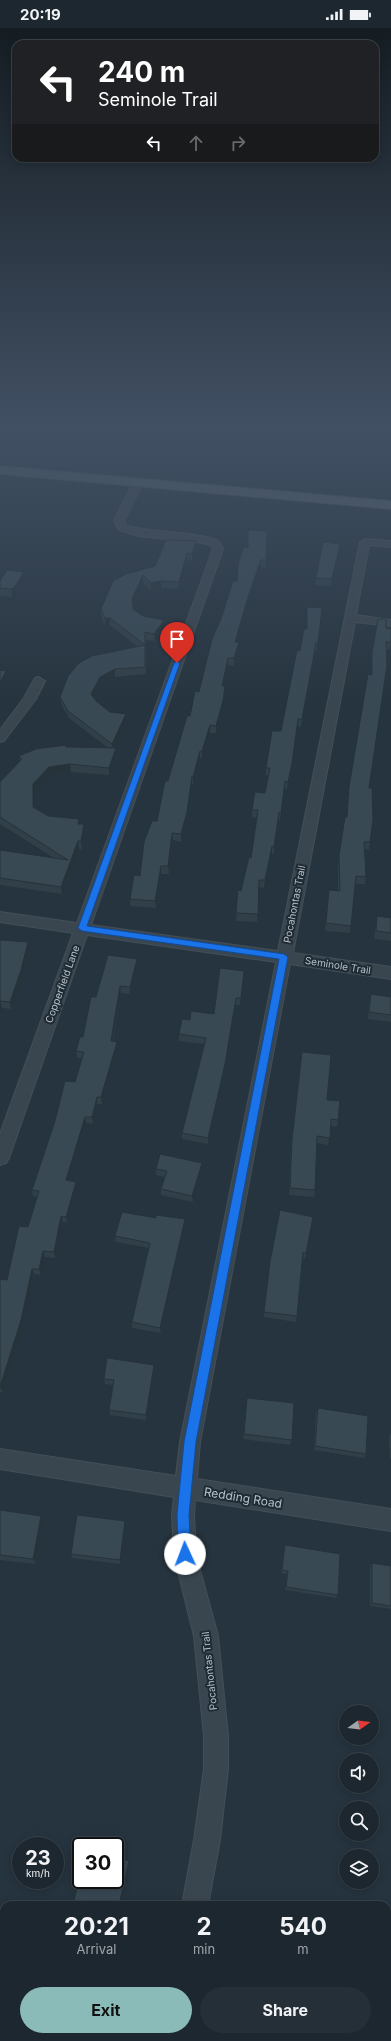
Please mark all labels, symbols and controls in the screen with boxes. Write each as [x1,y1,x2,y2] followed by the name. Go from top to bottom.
[20,5,61,24] text: 20:19
[98,55,185,89] text: 240 m
[32,56,84,108] icon: left
[98,89,218,110] text: Seminole Trail
[143,132,165,154] icon: left
[185,132,207,154] icon: ahead
[227,132,249,154] icon: right
[160,622,194,663] pin
[166,628,188,650] icon: arrive
[281,864,307,944] street label: Pocahontas Trail
[42,943,82,1024] street label: Copperfield Lane
[304,954,372,976] street label: Seminole Trail
[203,1484,283,1511] street label: Redding Road
[164,1533,206,1575] position arrow
[199,1631,219,1711] street label: Pocahontas Trail
[339,1705,379,1745] north arrow
[339,1705,379,1889] map controls
[339,1753,379,1793] button: sound
[339,1801,379,1841] button: search
[72,1837,124,1889] speed limit sign: 30
[25,1846,51,1870] text: 23
[339,1849,379,1889] button: layers
[26,1867,50,1879] text: km/h
[64,1912,129,1941] text: 20:21
[196,1912,212,1941] text: 2
[279,1912,327,1941] text: 540
[76,1941,116,1957] text: Arrival
[193,1941,215,1957] text: min
[297,1941,309,1957] text: m
[20,1987,192,2033] button: Exit
[200,1987,371,2033] button: Share

